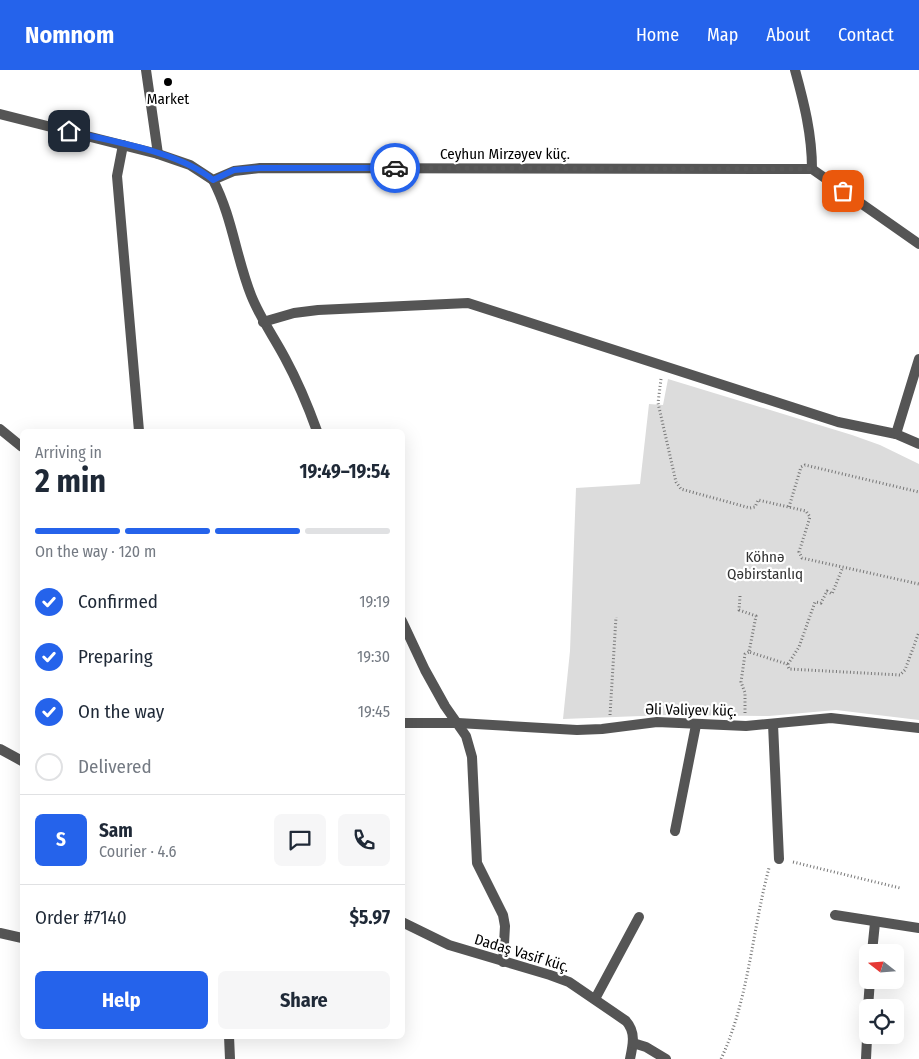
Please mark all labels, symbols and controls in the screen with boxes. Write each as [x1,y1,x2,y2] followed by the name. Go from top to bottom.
[25,21,114,49] text: Nomnom
[636,24,679,46] text: Home
[707,24,738,46] text: Map
[766,24,810,46] text: About
[838,24,894,46] text: Contact
[162,76,174,88] marker: Market
[147,90,189,108] place label: Market
[48,110,90,152] pin
[55,117,83,145] icon: home
[370,143,420,193] courier
[440,145,570,163] street label: Ceyhun Mirzəyev küç.
[381,154,409,182] icon: car
[822,170,864,212] pin
[829,177,857,205] icon: bag
[35,443,102,462] text: Arriving in
[299,460,390,483] text: 19:49–19:54
[35,462,106,500] text: 2 min
[35,542,156,561] text: On the way · 120 m
[727,548,803,583] park label: Köhnə Qəbirstanlıq
[35,588,63,616] icon: check
[78,590,158,613] text: Confirmed
[359,592,390,611] text: 19:19
[35,643,63,671] icon: check
[78,645,153,668] text: Preparing
[357,647,390,666] text: 19:30
[35,698,63,726] icon: check
[78,700,164,723] text: On the way
[645,700,737,720] street label: Əli Vəliyev küç.
[358,702,390,721] text: 19:45
[78,755,152,778] text: Delivered
[274,814,326,866] button: chat
[338,814,390,866] button: phone
[99,819,133,842] text: Sam
[56,828,66,851] text: S
[99,842,177,861] text: Courier · 4.6
[35,906,127,929] text: Order #7140
[350,906,390,929] text: $5.97
[472,930,572,976] street label: Dadaş Vasif küç.
[859,944,904,989] north arrow
[859,944,904,1044] map controls
[35,971,208,1029] button: Help
[218,971,390,1029] button: Share
[859,999,904,1044] button: locate

